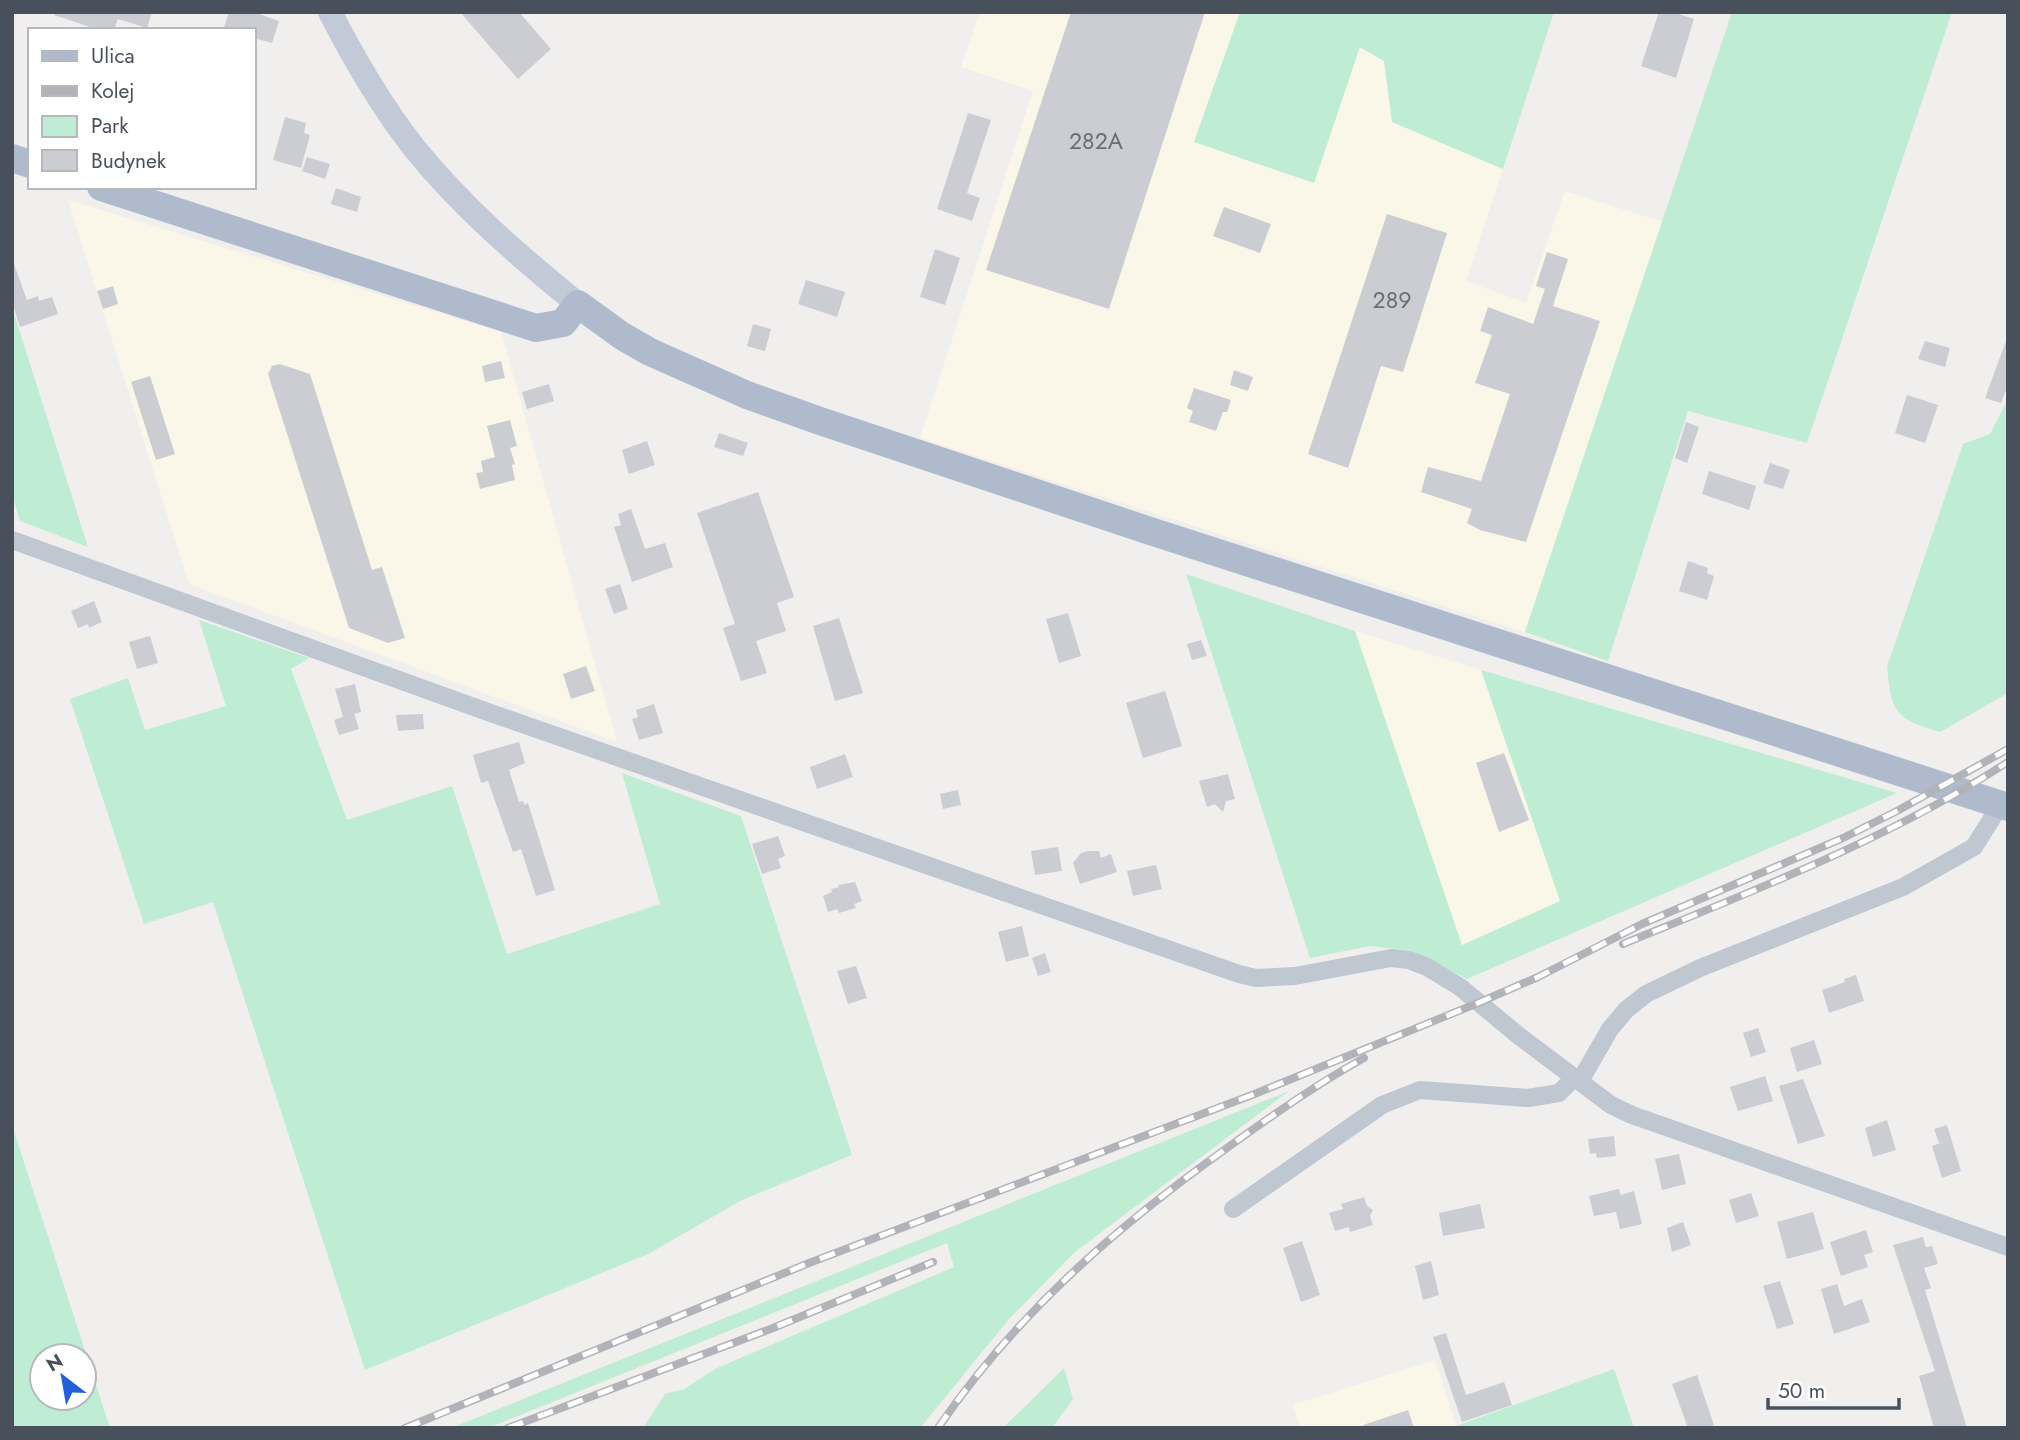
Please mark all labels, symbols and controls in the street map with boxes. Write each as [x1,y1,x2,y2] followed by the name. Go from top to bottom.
[28,28,256,189] legend
[91,41,135,71] text: Ulica
[91,76,135,106] text: Kolej
[91,111,129,141] text: Park
[1069,124,1124,158] house number: 282A
[91,146,167,176] text: Budynek
[1373,283,1411,317] house number: 289
[28,1342,98,1412] north arrow
[41,1347,68,1378] text: N
[1768,1366,1899,1410] scale bar
[1778,1376,1825,1406] text: 50 m

